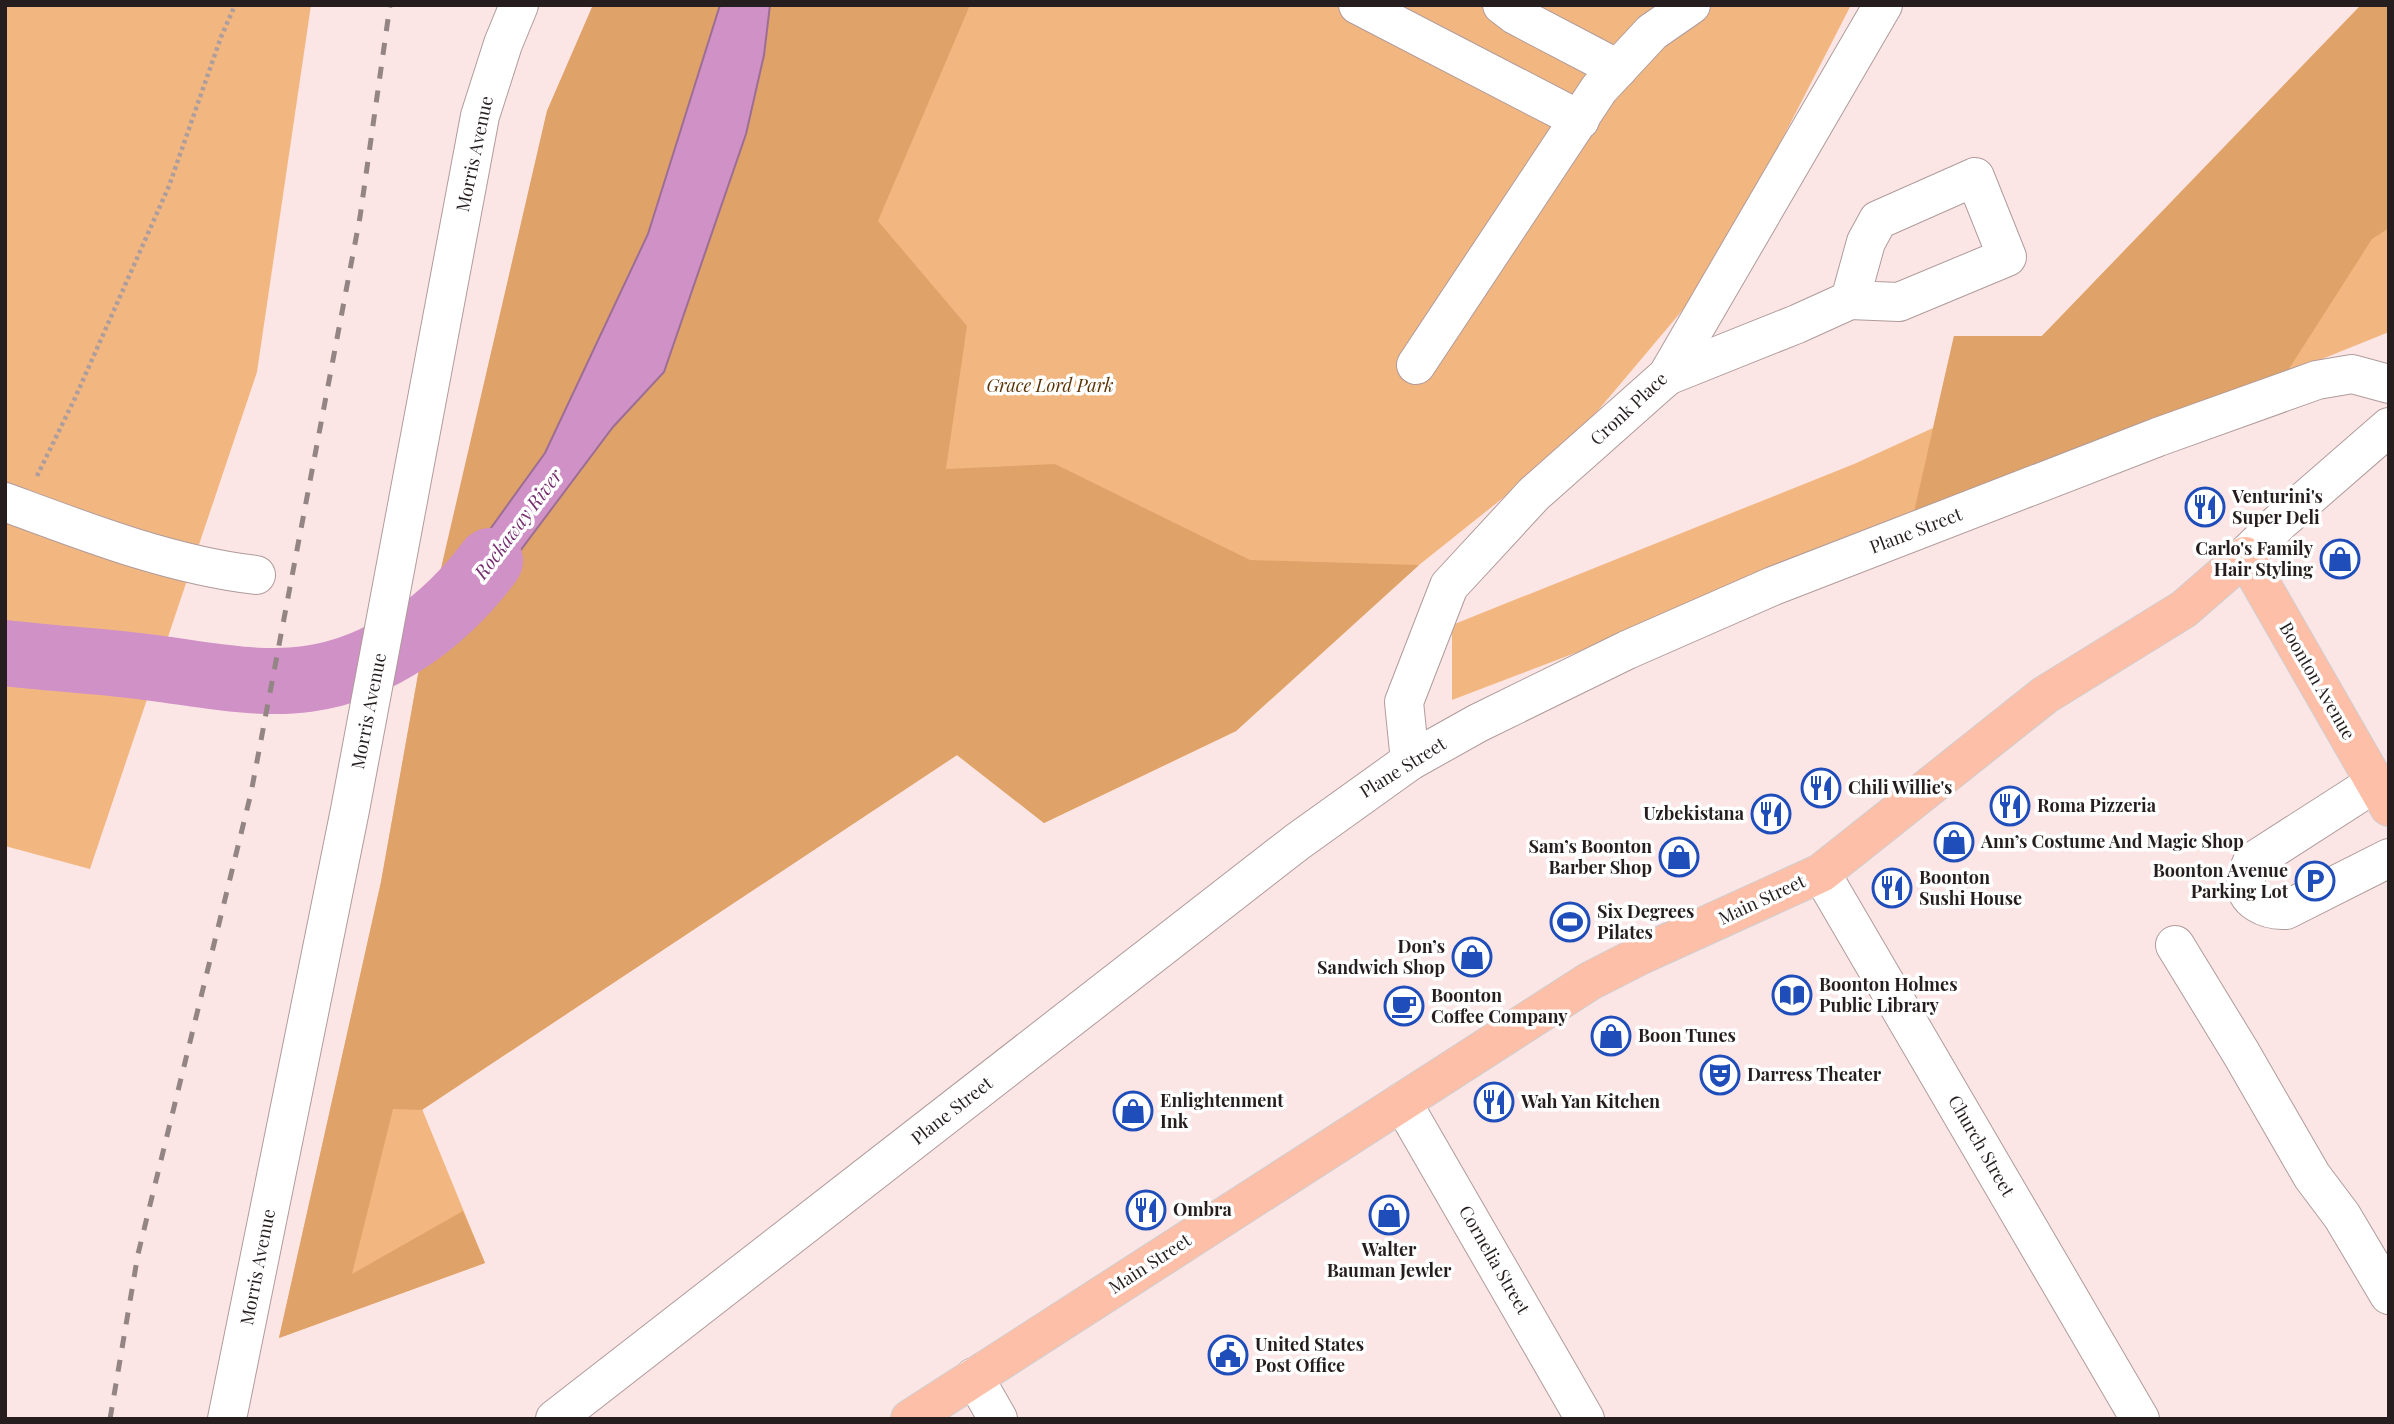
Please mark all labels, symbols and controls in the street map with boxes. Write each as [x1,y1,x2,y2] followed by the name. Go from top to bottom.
[450,94,498,214] street label: Morris Avenue
[1585,366,1672,450] street label: Cronk Place
[986,373,1114,397] park label: Grace Lord Park
[467,462,568,585] water label: Rockaway River
[2231,484,2323,529] place label: Venturini's Super Deli
[2184,486,2226,528] restaurant icon: Venturini's Super Deli
[1866,501,1966,559] street label: Plane Street
[2195,536,2314,581] place label: Carlo's Family Hair Styling
[2319,538,2361,580] shop icon: Carlo's Family Hair Styling
[2274,617,2361,744] street label: Boonton Avenue
[345,651,391,771] street label: Morris Avenue
[1355,731,1451,803] street label: Plane Street
[1800,767,1842,809] restaurant icon: Chili Willie's
[1848,775,1952,799] place label: Chili Willie's
[1989,785,2031,827] restaurant icon: Roma Pizzeria
[1750,793,1792,835] restaurant icon: Uzbekistana
[2037,793,2157,817] place label: Roma Pizzeria
[1643,801,1745,825] place label: Uzbekistana
[1933,821,1975,863] shop icon: Ann’s Costume And Magic Shop
[1980,829,2244,853] place label: Ann’s Costume And Magic Shop
[1528,834,1652,879] place label: Sam’s Boonton Barber Shop
[1658,836,1700,878] shop icon: Sam’s Boonton Barber Shop
[2153,858,2289,903] place label: Boonton Avenue Parking Lot
[2294,860,2336,902] parking icon: Boonton Avenue Parking Lot
[1919,865,2022,910] place label: Boonton Sushi House
[1871,867,1913,909] restaurant icon: Boonton Sushi House
[1714,868,1810,930] street label: Main Street
[1597,899,1694,944] place label: Six Degrees Pilates
[1549,901,1591,943] sports icon: Six Degrees Pilates
[1317,934,1445,979] place label: Don’s Sandwich Shop
[1451,936,1493,978] shop icon: Don’s Sandwich Shop
[1819,972,1958,1017] place label: Boonton Holmes Public Library
[1771,974,1813,1016] library icon: Boonton Holmes Public Library
[1431,983,1568,1028] place label: Boonton Coffee Company
[1383,985,1425,1027] cafe icon: Boonton Coffee Company
[1590,1015,1632,1057] shop icon: Boon Tunes
[1638,1023,1736,1047] place label: Boon Tunes
[1699,1054,1741,1096] theatre icon: Darress Theater
[1747,1062,1882,1086] place label: Darress Theater
[906,1070,998,1150] street label: Plane Street
[1473,1081,1515,1123] restaurant icon: Wah Yan Kitchen
[1160,1088,1284,1133] place label: Enlightenment Ink
[1520,1089,1660,1113] place label: Wah Yan Kitchen
[1112,1090,1154,1132] shop icon: Enlightenment Ink
[1943,1090,2021,1201] street label: Church Street
[1125,1189,1167,1231] restaurant icon: Ombra
[1368,1194,1410,1236] shop icon: Walter Bauman Jewler
[1173,1197,1233,1221] place label: Ombra
[1454,1201,1536,1319] street label: Cornelia Street
[234,1207,280,1327] street label: Morris Avenue
[1104,1227,1196,1299] street label: Main Street
[1327,1237,1452,1282] place label: Walter Bauman Jewler
[1255,1332,1364,1377] place label: United States Post Office
[1207,1334,1249,1376] public building icon: United States Post Office

